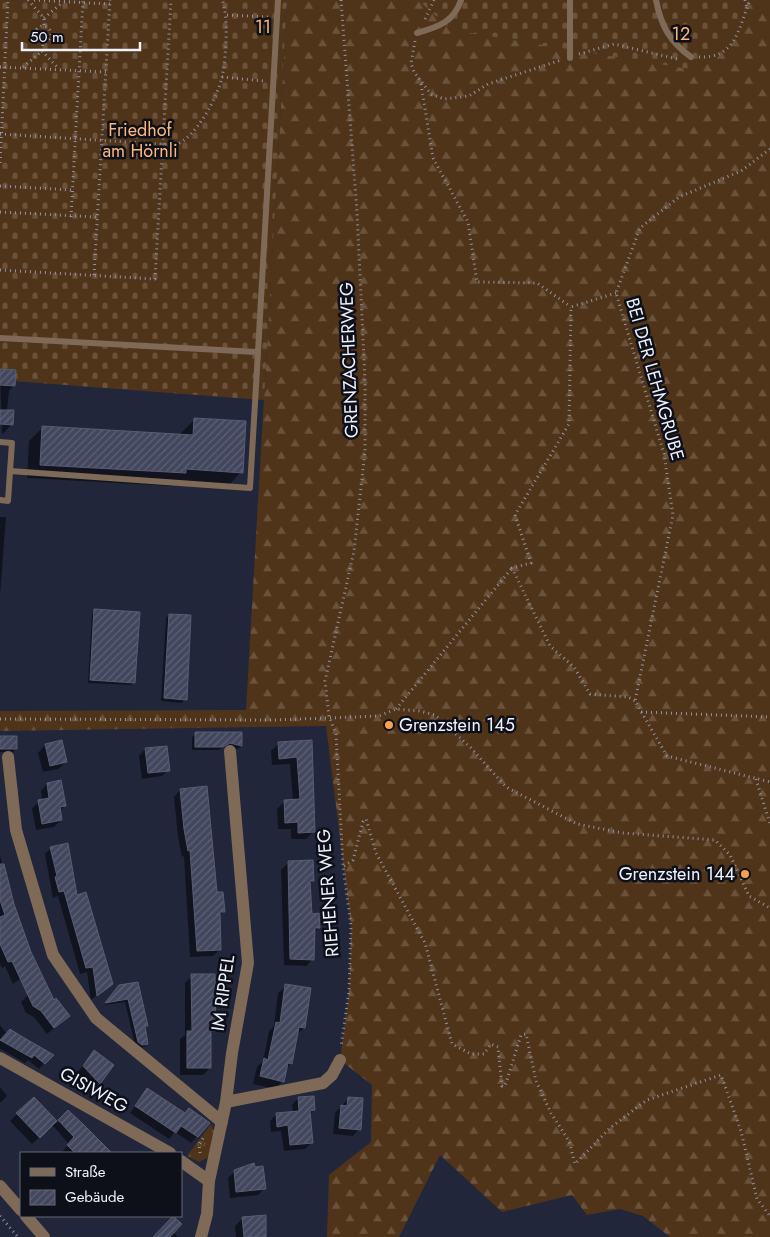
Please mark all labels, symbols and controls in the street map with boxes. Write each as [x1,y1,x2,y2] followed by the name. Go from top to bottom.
[255,14,271,40] park label: 11
[22,20,140,52] scale bar
[672,21,690,47] park label: 12
[30,26,64,48] text: 50 m
[102,117,178,164] park label: Friedhof am Hörnli
[333,282,365,438] street label: GRENZACHERWEG
[619,295,691,463] street label: BEI DER LEHMGRUBE
[399,712,515,738] place label: Grenzstein 145
[383,719,395,731] marker: Grenzstein 145
[311,828,345,958] street label: RIEHENER WEG
[619,861,735,887] place label: Grenzstein 144
[739,868,751,880] marker: Grenzstein 144
[205,953,241,1033] street label: IM RIPPEL
[55,1061,133,1119] street label: GISIWEG
[20,1152,182,1217] legend
[65,1161,106,1183] text: Straße
[65,1186,125,1208] text: Gebäude

